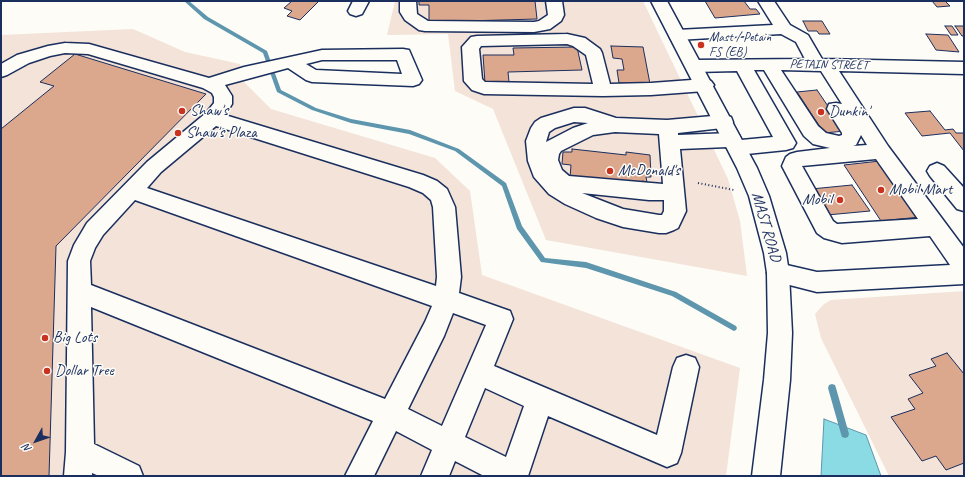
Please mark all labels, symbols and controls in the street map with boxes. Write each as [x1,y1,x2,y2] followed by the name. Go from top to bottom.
[709,30,771,61] place label: Mast / Petain FS (EB)
[696,40,706,50] marker: Mast / Petain FS (EB)
[789,57,869,73] street label: PETAIN STREET
[190,101,228,121] place label: Shaw's
[829,102,869,122] place label: Dunkin'
[177,106,187,116] marker: Shaw's
[816,107,826,117] marker: Dunkin'
[186,123,257,143] place label: Shaw's Plaza
[173,128,183,138] marker: Shaw's Plaza
[618,161,680,181] place label: McDonald's
[605,166,615,176] marker: McDonald's
[889,180,952,200] place label: Mobil Mart
[876,185,886,195] marker: Mobil Mart
[747,190,785,264] street label: MAST ROAD
[802,190,832,210] place label: Mobil
[835,195,845,205] marker: Mobil
[53,328,97,348] place label: Big Lots
[40,333,50,343] marker: Big Lots
[55,361,114,381] place label: Dollar Tree
[42,366,52,376] marker: Dollar Tree
[16,421,56,461] north arrow
[19,442,34,456] text: N

